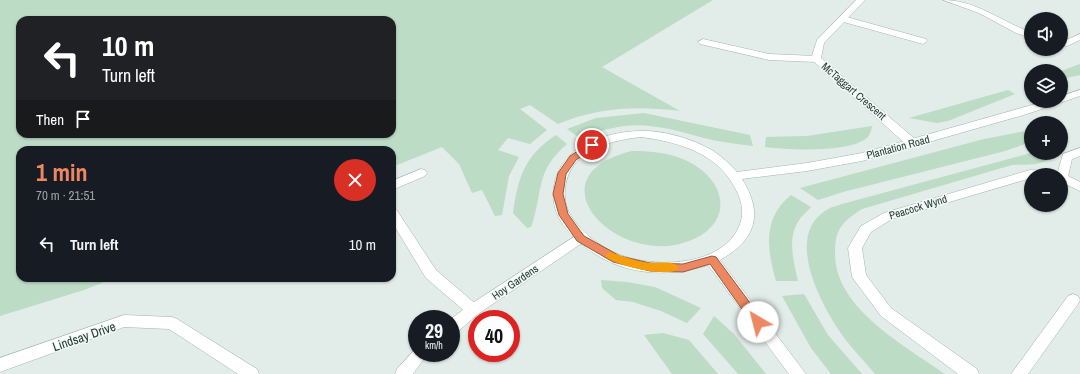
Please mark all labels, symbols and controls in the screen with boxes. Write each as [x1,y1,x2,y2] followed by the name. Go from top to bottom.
[1024,12,1068,212] map controls
[1024,12,1068,56] button: sound
[102,27,154,65] text: 10 m
[36,32,88,84] icon: left
[819,59,889,123] street label: McTaggart Crescent
[102,63,155,88] text: Turn left
[1024,64,1068,108] button: layers
[72,108,94,130] icon: arrive
[36,109,64,130] text: Then
[1024,116,1068,160] button: +
[575,128,609,162] pin
[865,132,931,162] street label: Plantation Road
[581,134,603,156] icon: arrive
[36,156,87,188] text: 1 min
[334,159,376,201] button: close
[1024,168,1068,212] button: −
[36,187,95,204] text: 70 m · 21:51
[887,192,949,222] street label: Peacock Wynd
[36,233,58,255] icon: left
[70,234,118,255] text: Turn left
[349,234,376,255] text: 10 m
[489,261,541,303] street label: Hoy Gardens
[737,301,779,343] position arrow
[468,310,520,362] speed limit sign: 40
[425,317,443,344] text: 29
[50,318,118,355] street label: Lindsay Drive
[425,339,443,352] text: km/h

